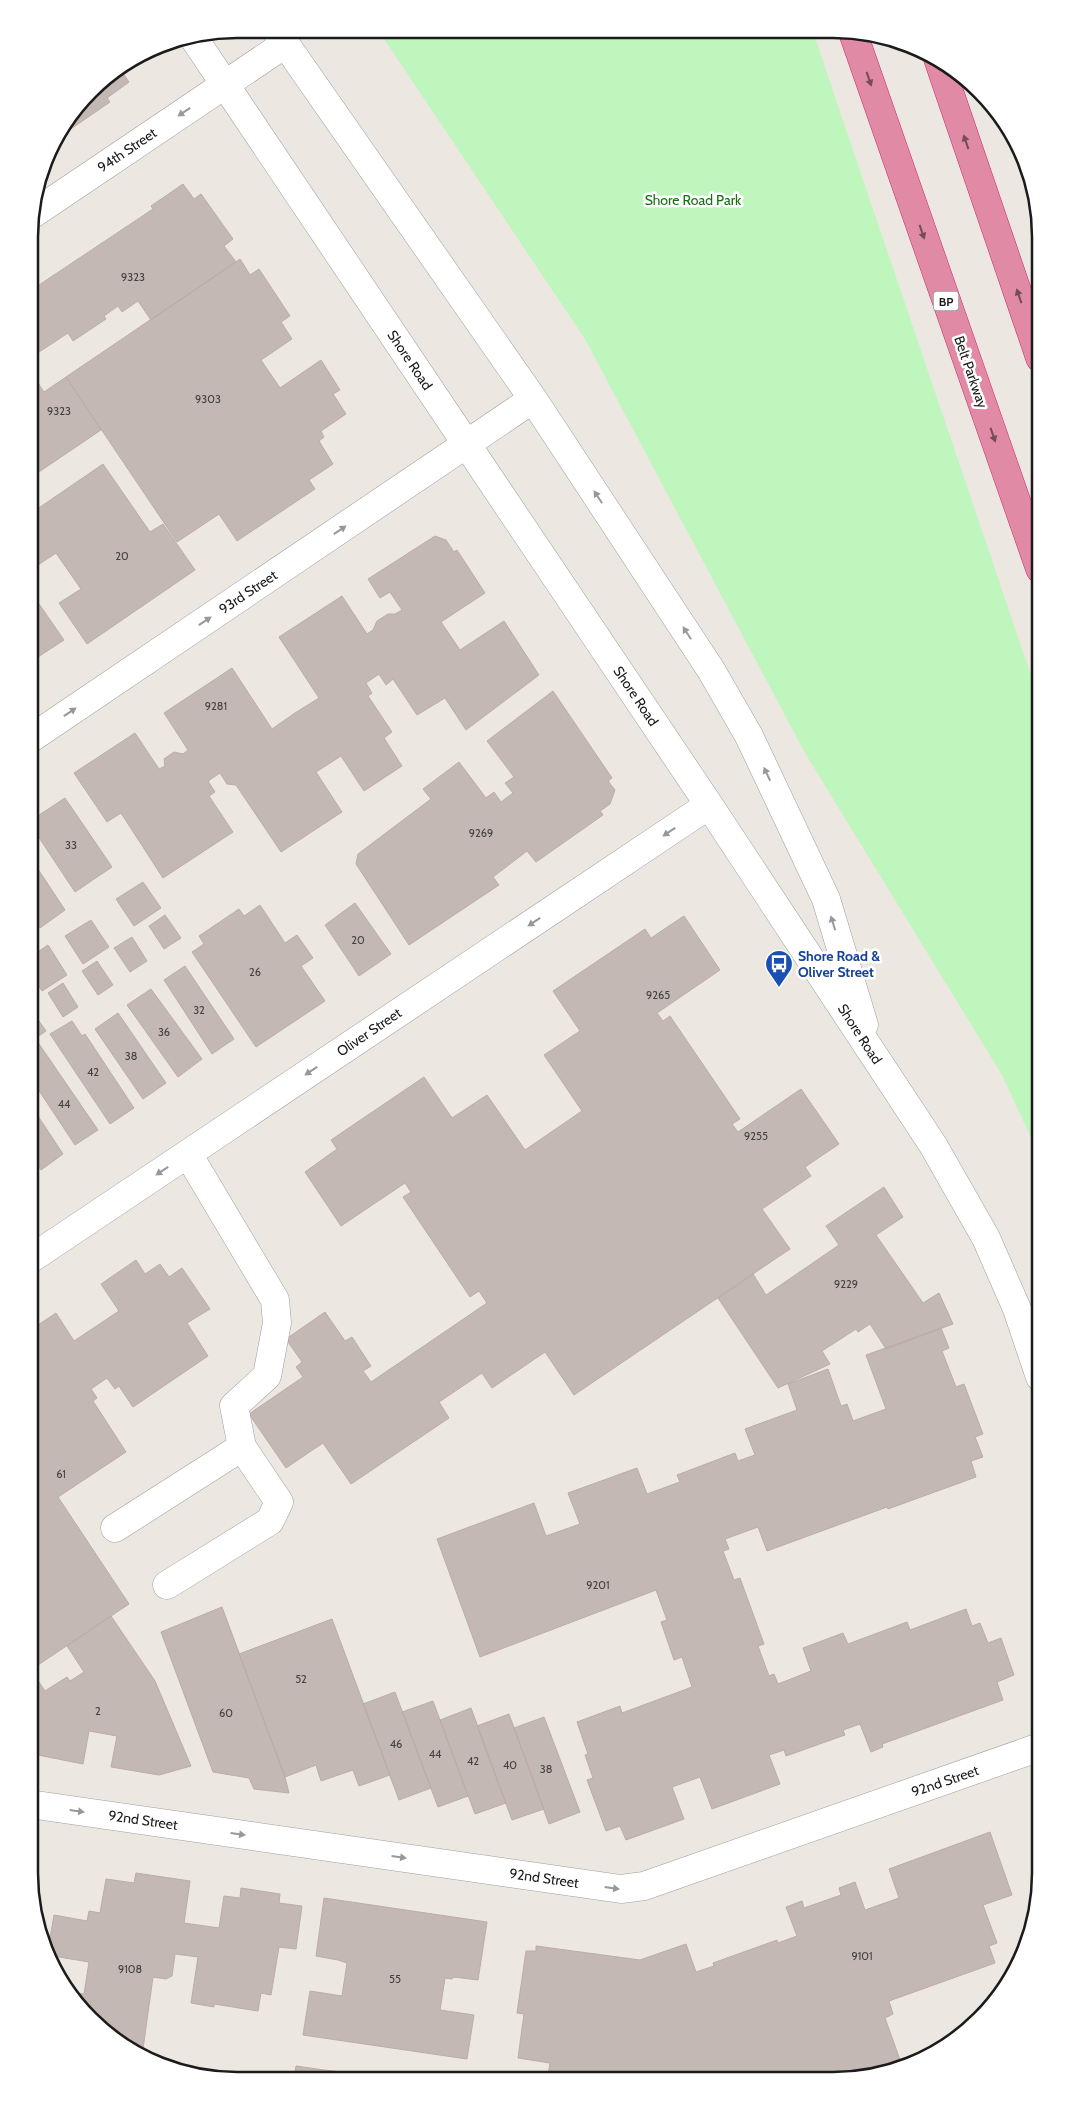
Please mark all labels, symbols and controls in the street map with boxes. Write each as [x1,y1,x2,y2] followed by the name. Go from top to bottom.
[866,71,873,86] one-way arrow
[177,107,191,117] one-way arrow
[94,124,160,176] street label: 94th Street
[962,134,970,149] one-way arrow
[645,191,742,209] park label: Shore Road Park
[919,225,926,240] one-way arrow
[121,270,145,284] house number: 9323
[1015,288,1022,303] one-way arrow
[934,292,958,310] road number: BP
[383,327,437,393] street label: Shore Road
[950,333,992,411] street label: Belt Parkway
[195,392,221,406] house number: 9303
[47,404,71,418] house number: 9323
[989,428,997,443] one-way arrow
[593,491,602,504] one-way arrow
[333,525,346,535] one-way arrow
[115,549,129,563] house number: 20
[215,566,281,618] street label: 93rd Street
[198,616,212,626] one-way arrow
[682,627,692,640] one-way arrow
[609,663,663,729] street label: Shore Road
[205,699,227,713] house number: 9281
[64,707,77,717] one-way arrow
[763,767,771,782] one-way arrow
[469,826,493,840] house number: 9269
[662,827,676,837] one-way arrow
[65,838,77,852] house number: 33
[829,915,837,930] one-way arrow
[527,918,541,927] one-way arrow
[351,933,365,947] house number: 20
[798,947,880,981] place label: Shore Road & Oliver Street
[764,949,794,988] bus stop icon: Shore Road & Oliver Street
[249,965,261,979] house number: 26
[646,988,670,1002] house number: 9265
[834,1000,886,1068] street label: Shore Road
[193,1003,205,1017] house number: 32
[333,1004,405,1060] street label: Oliver Street
[158,1025,170,1039] house number: 36
[125,1049,137,1063] house number: 38
[87,1065,99,1079] house number: 42
[305,1066,318,1076] one-way arrow
[58,1097,71,1111] house number: 44
[744,1129,768,1143] house number: 9255
[155,1166,168,1176] one-way arrow
[834,1277,858,1291] house number: 9229
[56,1467,66,1481] house number: 61
[586,1578,610,1592] house number: 9201
[295,1672,307,1686] house number: 52
[95,1704,101,1718] house number: 2
[219,1706,233,1720] house number: 60
[390,1737,402,1751] house number: 46
[429,1747,442,1761] house number: 44
[467,1754,479,1768] house number: 42
[503,1758,517,1772] house number: 40
[909,1761,981,1801] street label: 92nd Street
[540,1762,552,1776] house number: 38
[107,1806,179,1834] street label: 92nd Street
[69,1807,85,1815] one-way arrow
[230,1830,246,1838] one-way arrow
[391,1853,407,1861] one-way arrow
[508,1864,580,1892] street label: 92nd Street
[604,1884,620,1892] one-way arrow
[851,1949,873,1963] house number: 9101
[118,1962,142,1976] house number: 9108
[389,1972,401,1986] house number: 55

